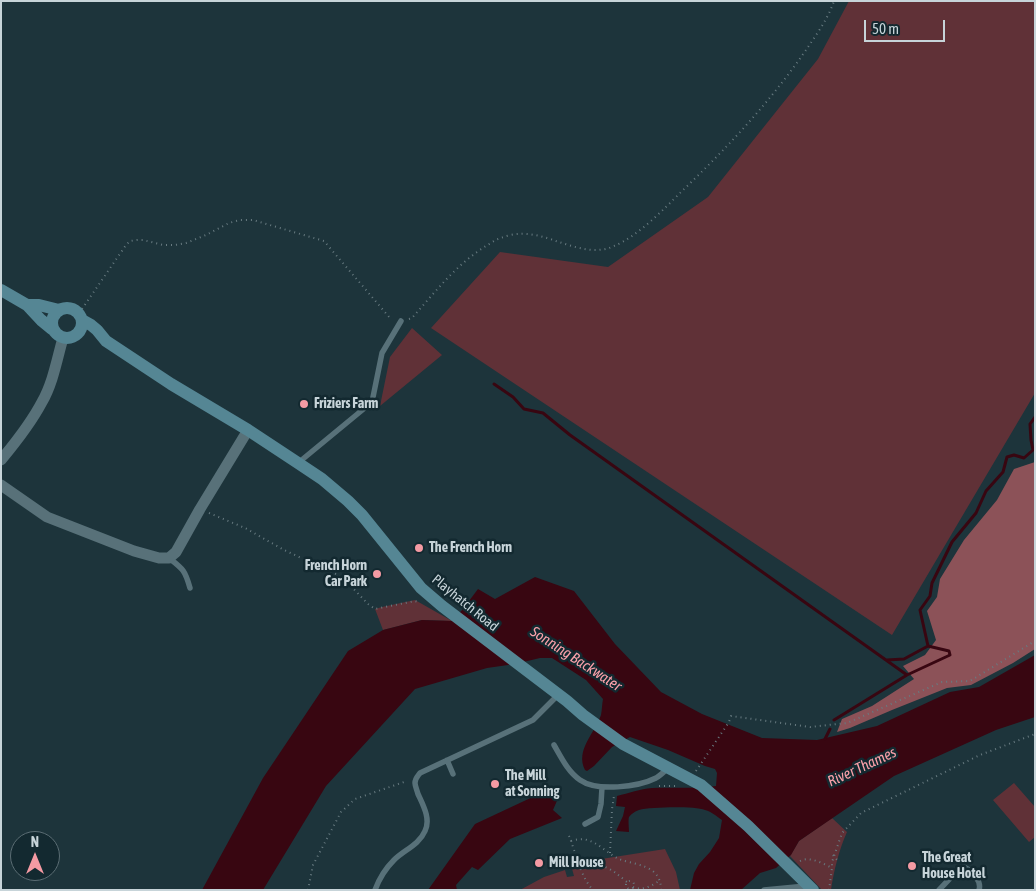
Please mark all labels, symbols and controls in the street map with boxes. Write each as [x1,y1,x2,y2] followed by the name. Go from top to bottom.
[866,10,947,42] scale bar
[872,20,899,37] text: 50 m
[314,396,378,412] place label: Friziers Farm
[298,398,310,410] marker: Friziers Farm
[429,540,512,556] place label: The French Horn
[413,542,425,554] marker: The French Horn
[305,558,367,590] place label: French Horn Car Park
[371,568,383,580] marker: French Horn Car Park
[428,571,502,635] street label: Playhatch Road
[527,623,625,695] water label: Sonning Backwater
[825,743,899,791] water label: River Thames
[505,768,560,800] place label: The Mill at Sonning
[489,778,501,790] marker: The Mill at Sonning
[10,831,60,881] north arrow
[31,834,39,850] text: N
[922,850,985,882] place label: The Great House Hotel
[549,855,604,871] place label: Mill House
[533,857,545,869] marker: Mill House
[906,860,918,872] marker: The Great House Hotel

